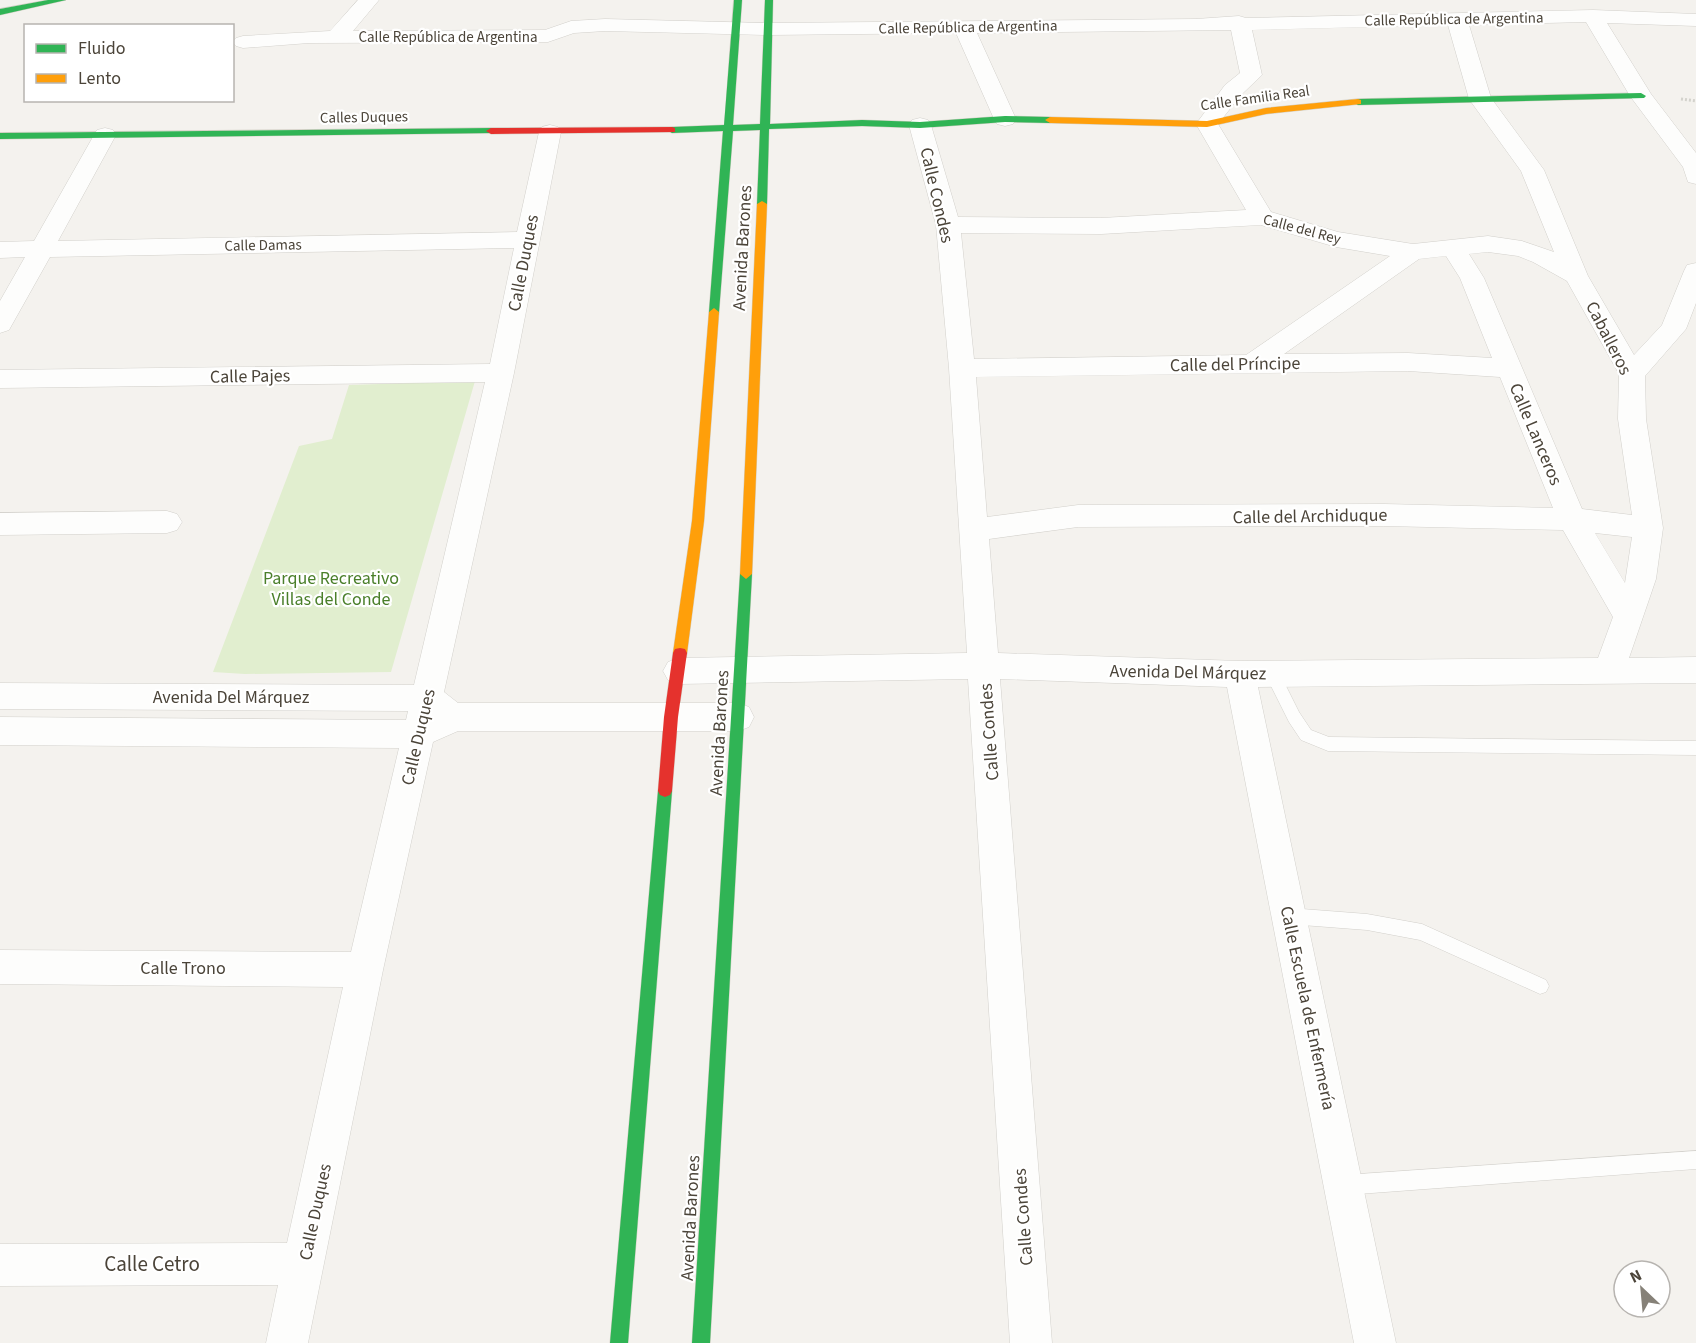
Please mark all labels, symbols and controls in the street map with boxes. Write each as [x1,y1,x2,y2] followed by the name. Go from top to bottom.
[1364,7,1544,32] street label: Calle República de Argentina
[878,15,1058,40] street label: Calle República de Argentina
[24,24,234,102] legend
[358,27,538,48] street label: Calle República de Argentina
[78,36,125,61] text: Fluido
[78,66,121,91] text: Lento
[1199,80,1311,117] street label: Calle Familia Real
[320,106,408,129] street label: Calles Duques
[913,145,960,245] street label: Calle Condes
[727,185,758,311] street label: Avenida Barones
[1261,209,1343,250] street label: Calle del Rey
[502,213,545,314] street label: Calle Duques
[224,234,302,257] street label: Calle Damas
[1579,297,1638,379] street label: Caballeros
[1170,351,1300,378] street label: Calle del Príncipe
[210,363,290,390] street label: Calle Pajes
[1503,379,1568,489] street label: Calle Lanceros
[1232,503,1388,530] street label: Calle del Archiduque
[263,566,399,612] park label: Parque Recreativo Villas del Conde
[1109,659,1267,686] street label: Avenida Del Márquez
[704,670,735,796] street label: Avenida Barones
[974,683,1005,781] street label: Calle Condes
[153,685,310,710] street label: Avenida Del Márquez
[395,686,442,788] street label: Calle Duques
[1274,904,1341,1112] street label: Calle Escuela de Enfermería
[140,956,226,981] street label: Calle Trono
[675,1155,706,1281] street label: Avenida Barones
[293,1161,338,1263] street label: Calle Duques
[1008,1168,1039,1266] street label: Calle Condes
[104,1249,200,1279] street label: Calle Cetro
[1612,1259,1672,1319] north arrow
[1626,1264,1645,1289] text: N

